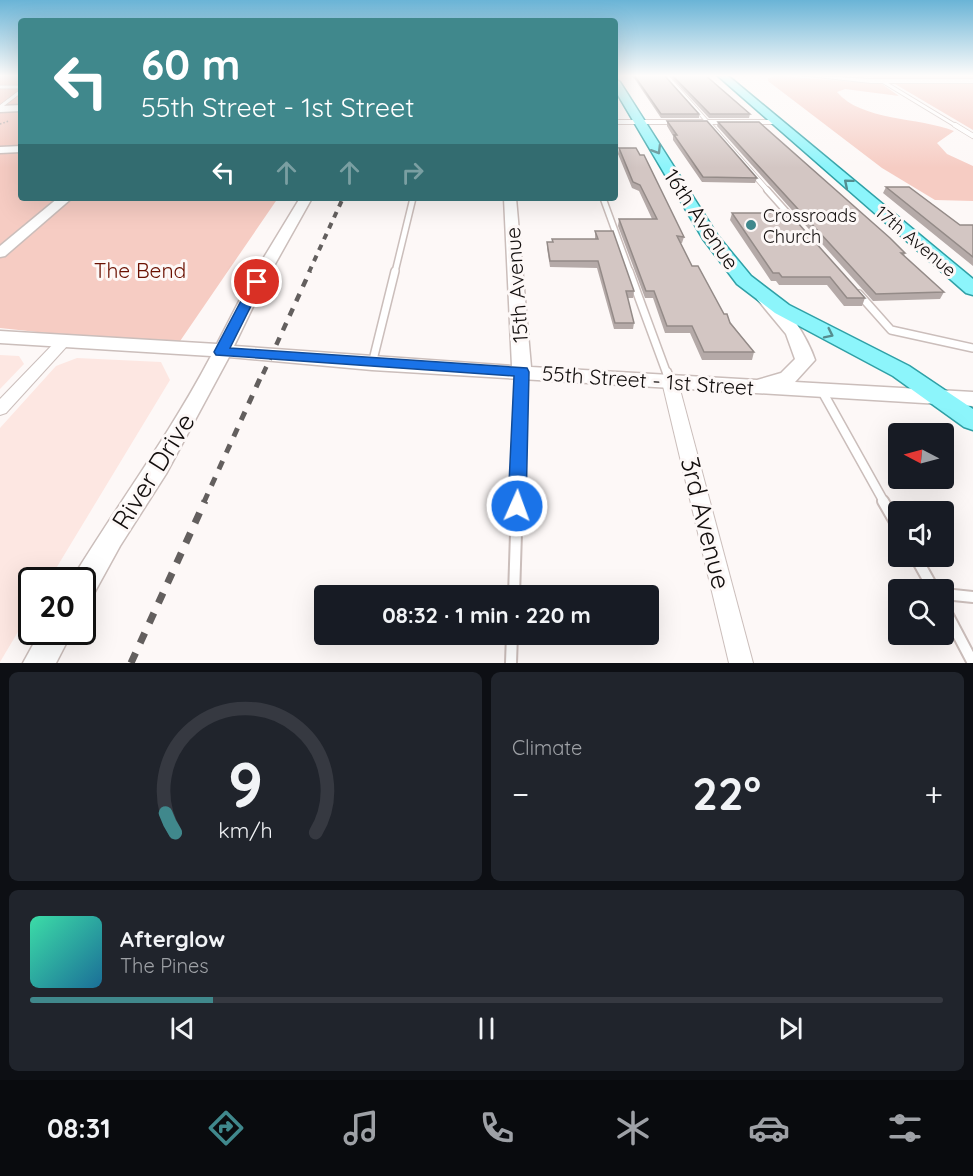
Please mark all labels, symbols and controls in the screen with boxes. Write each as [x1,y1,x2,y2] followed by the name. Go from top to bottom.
[141,38,241,91] text: 60 m
[42,42,120,120] icon: left
[141,90,414,124] text: 55th Street - 1st Street
[649,144,661,154] one-way arrow
[207,156,240,189] icon: left
[270,156,303,189] icon: ahead
[333,156,366,189] icon: ahead
[396,156,429,189] icon: right
[659,164,745,274] street label: 16th Avenue
[844,180,855,191] one-way arrow
[871,200,961,282] street label: 17th Avenue
[763,204,857,248] place label: Crossroads Church
[744,218,758,232] marker: Crossroads Church
[499,226,533,344] street label: 15th Avenue
[231,256,282,307] pin
[94,257,186,283] park label: The Bend
[240,265,273,298] icon: arrive
[823,326,834,338] one-way arrow
[541,360,755,400] street label: 55th Street - 1st Street
[104,407,202,535] street label: River Drive
[888,423,954,489] north arrow
[888,423,954,645] map controls
[674,454,738,592] street label: 3rd Avenue
[485,474,549,538] position arrow
[888,501,954,567] button: sound
[18,567,96,645] speed limit sign: 20
[888,579,954,645] button: search
[382,601,591,629] text: 08:32 · 1 min · 220 m
[512,735,582,760] text: Climate
[228,745,263,823] text: 9
[692,765,761,821] text: 22°
[512,773,529,814] text: −
[924,773,943,814] text: +
[218,818,273,844] text: km/h
[120,925,225,953] text: Afterglow
[120,953,209,978] text: The Pines
[166,1012,199,1045] icon: previous
[470,1012,503,1045] icon: pause
[774,1012,807,1045] icon: next
[205,1107,247,1149] icon: directions
[340,1107,382,1149] icon: music
[476,1107,518,1149] icon: phone
[612,1107,654,1149] icon: climate
[748,1107,790,1149] icon: car
[884,1107,926,1149] icon: filters
[47,1111,111,1145] text: 08:31

